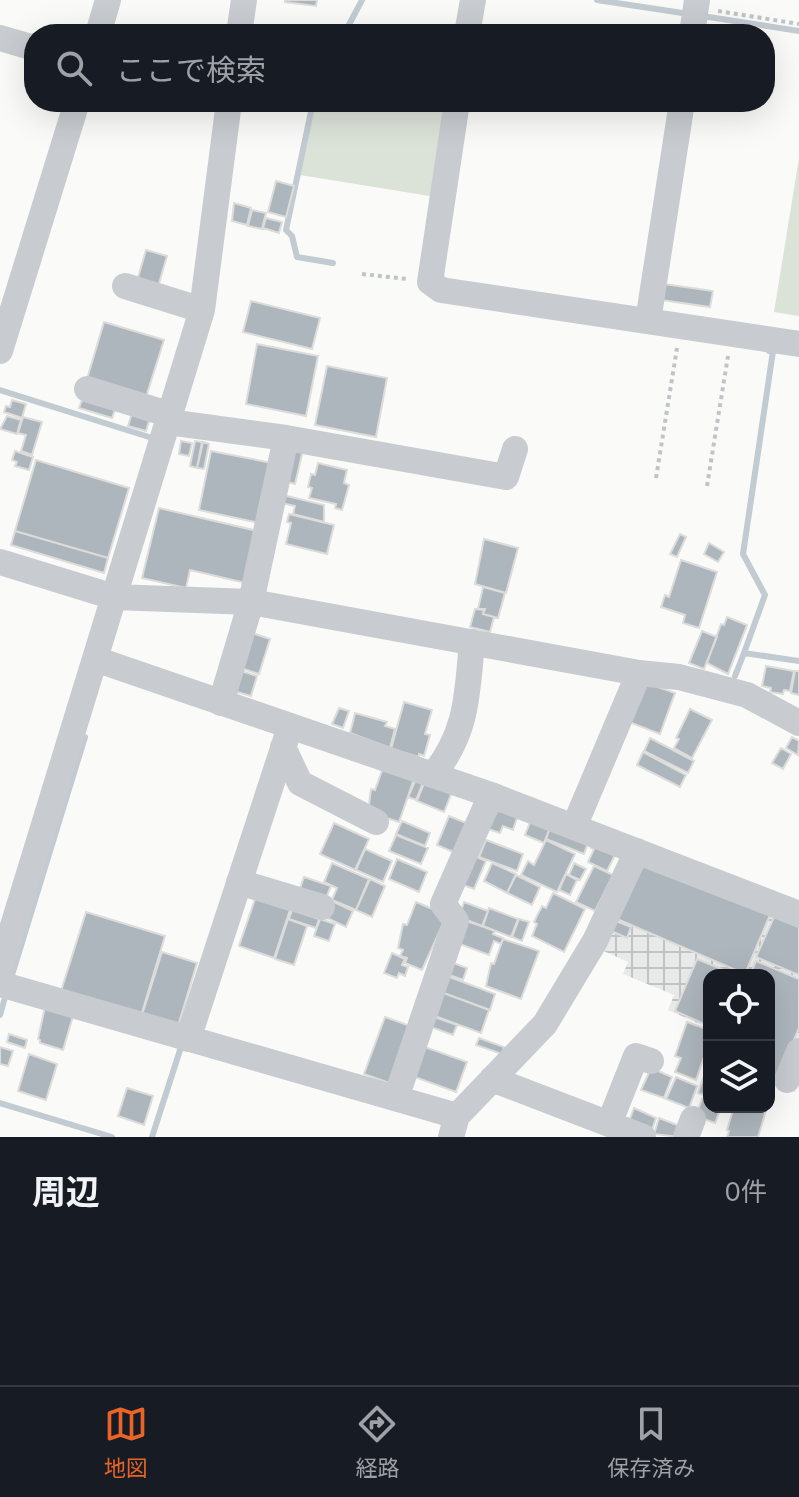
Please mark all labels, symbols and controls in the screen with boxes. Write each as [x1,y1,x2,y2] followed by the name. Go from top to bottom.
[24,24,775,112] search box
[52,46,96,90] icon: search
[116,52,266,88] text: ここで検索
[703,969,775,1113] map controls
[703,969,775,1041] button: locate
[703,1041,775,1113] button: layers
[32,1171,100,1212] text: 周辺
[725,1176,767,1207] text: 0件
[104,1402,148,1482] tab: 地図
[355,1402,399,1482] tab: 経路
[607,1402,695,1482] tab: 保存済み

